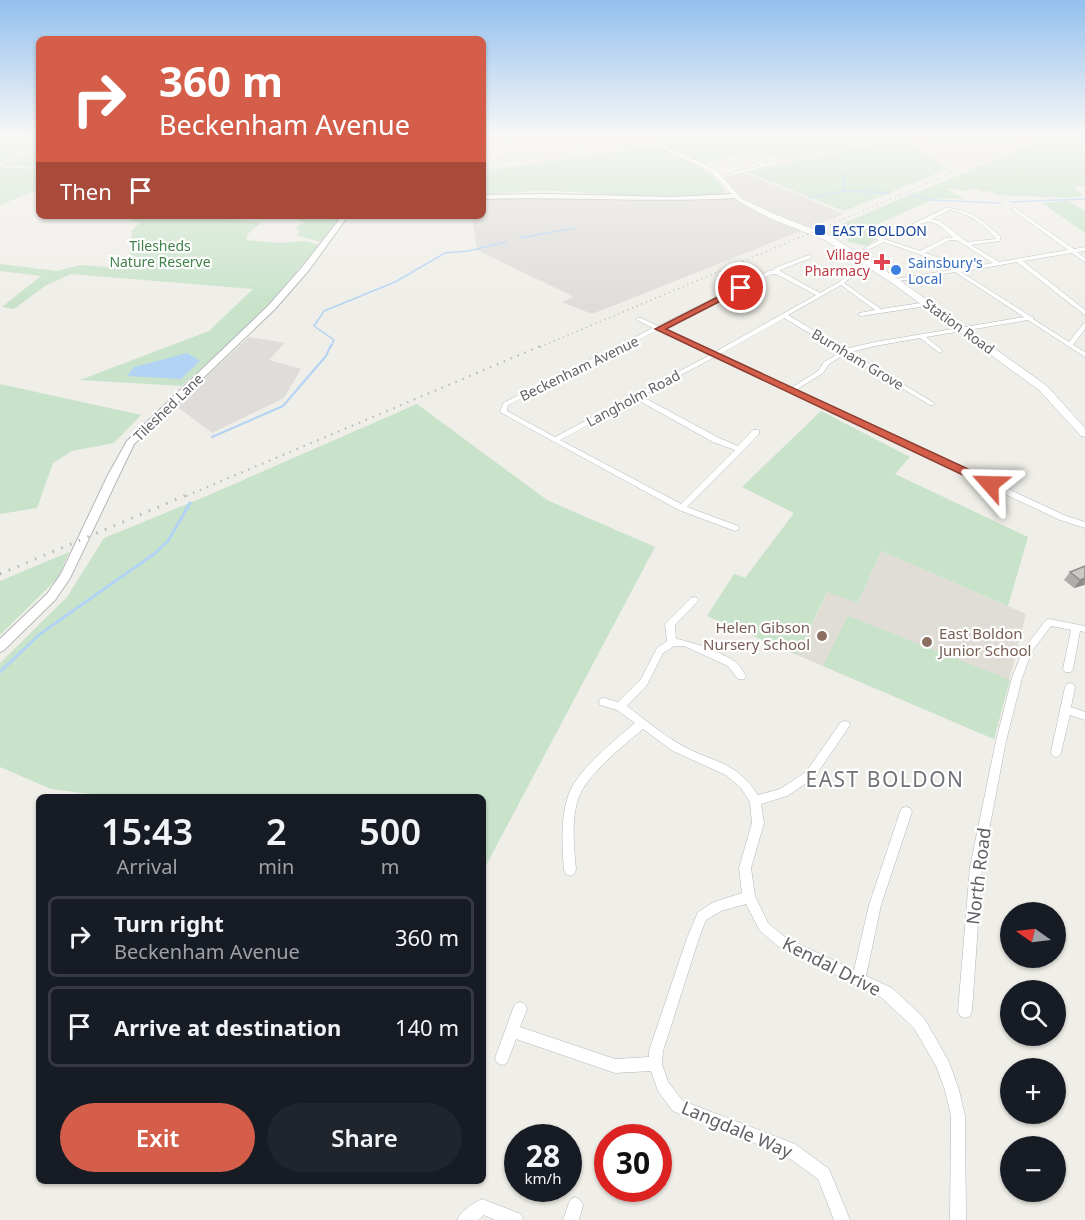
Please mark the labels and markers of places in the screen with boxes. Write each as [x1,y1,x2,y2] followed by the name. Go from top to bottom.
[832,221,927,240] place label: EAST BOLDON
[813,223,827,237] marker: EAST BOLDON
[804,245,871,280] place label: Village Pharmacy
[908,253,983,288] place label: Sainsbury's Local
[875,255,889,269] marker: Village Pharmacy
[715,262,766,313] pin
[889,263,903,277] marker: Sainsbury's Local
[703,617,810,654] place label: Helen Gibson Nursery School
[937,623,1031,660] place label: East Boldon Junior School
[815,629,829,643] marker: Helen Gibson Nursery School
[920,635,934,649] marker: East Boldon Junior School

